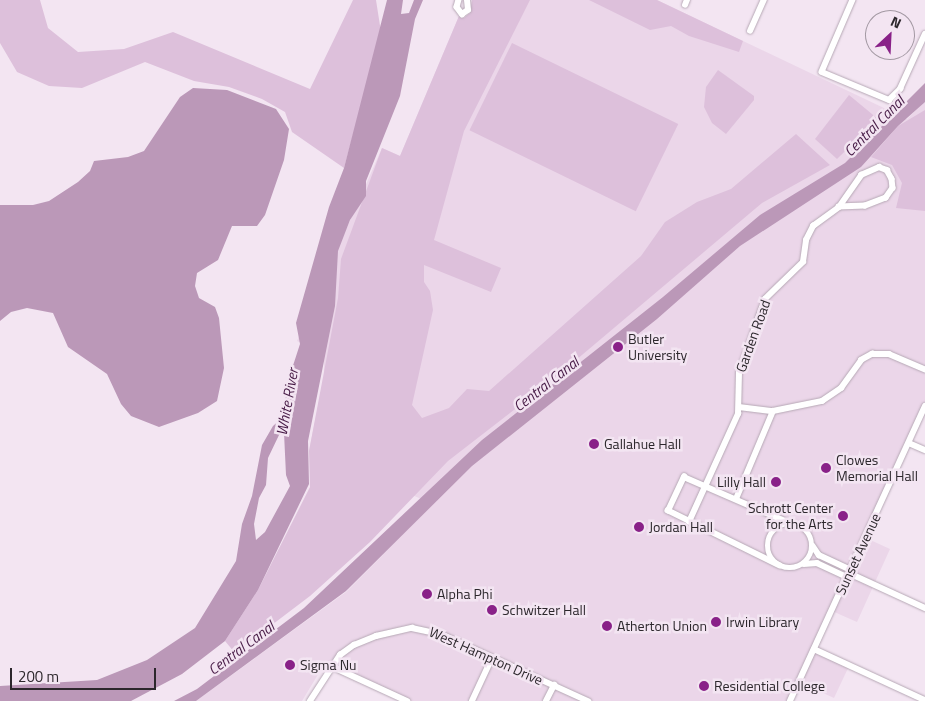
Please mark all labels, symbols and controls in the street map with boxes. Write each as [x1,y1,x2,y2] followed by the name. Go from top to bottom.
[865,10,915,60] north arrow
[887,10,905,33] text: N
[840,92,908,160] water label: Central Canal
[732,298,774,374] street label: Garden Road
[628,331,687,364] place label: Butler University
[612,341,624,353] marker: Butler University
[510,353,582,415] water label: Central Canal
[272,367,302,437] water label: White River
[604,436,681,452] place label: Gallahue Hall
[588,438,600,450] marker: Gallahue Hall
[836,452,918,484] place label: Clowes Memorial Hall
[820,462,832,474] marker: Clowes Memorial Hall
[717,474,766,490] place label: Lilly Hall
[770,476,782,488] marker: Lilly Hall
[748,500,833,532] place label: Schrott Center for the Arts
[837,510,849,522] marker: Schrott Center for the Arts
[832,511,884,597] street label: Sunset Avenue
[649,519,713,535] place label: Jordan Hall
[633,521,645,533] marker: Jordan Hall
[437,586,492,602] place label: Alpha Phi
[421,588,433,600] marker: Alpha Phi
[502,602,586,618] place label: Schwitzer Hall
[486,604,498,616] marker: Schwitzer Hall
[726,614,799,630] place label: Irwin Library
[710,616,722,628] marker: Irwin Library
[204,617,278,679] water label: Central Canal
[617,618,707,634] place label: Atherton Union
[601,620,613,632] marker: Atherton Union
[427,623,545,689] street label: West Hampton Drive
[300,657,357,673] place label: Sigma Nu
[12,658,159,690] scale bar
[284,659,296,671] marker: Sigma Nu
[18,665,59,688] text: 200 m
[714,678,825,694] place label: Residential College
[698,680,710,692] marker: Residential College

